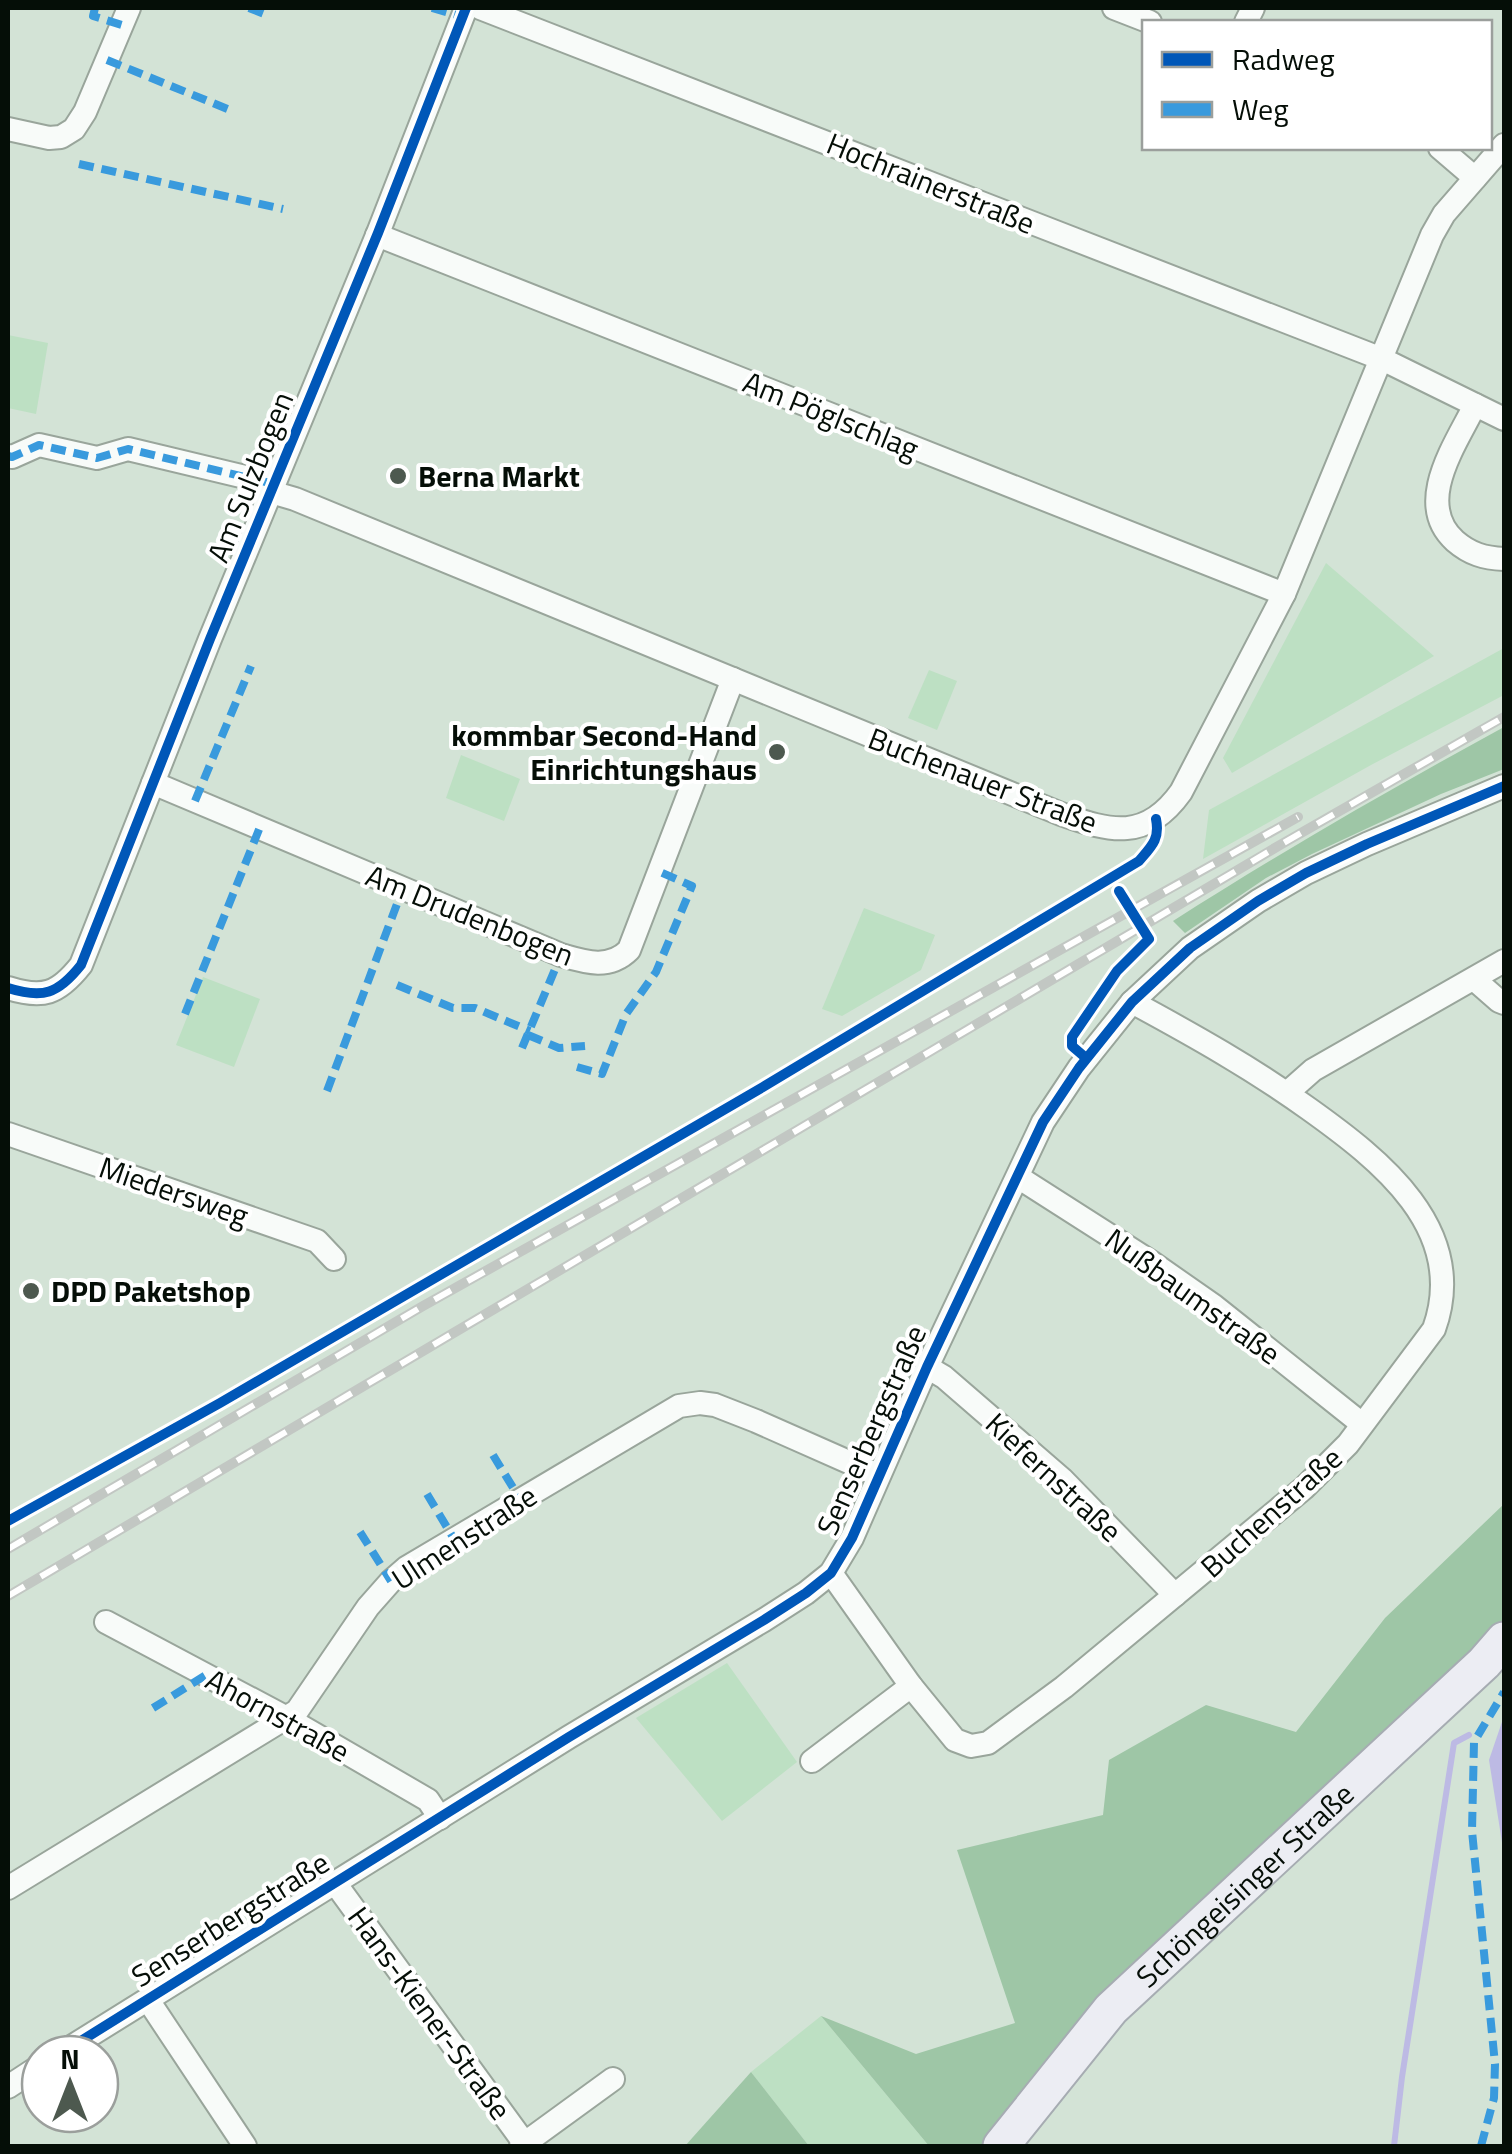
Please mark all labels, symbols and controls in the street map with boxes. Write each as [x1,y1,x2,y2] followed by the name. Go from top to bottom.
[1142,20,1492,150] legend
[1232,36,1335,82] text: Radweg
[1232,86,1289,132] text: Weg
[820,120,1042,246] street label: Hochrainerstraße
[736,359,926,471] street label: Am Pöglschlag
[195,385,305,569] street label: Am Sulzbogen
[418,453,580,499] place label: Berna Markt
[387,465,409,487] marker: Berna Markt
[451,712,757,792] place label: kommbar Second-Hand Einrichtungshaus
[862,715,1104,845] street label: Buchenauer Straße
[766,741,788,763] marker: kommbar Second-Hand Einrichtungshaus
[359,852,581,978] street label: Am Drudenbogen
[93,1144,255,1238] street label: Miedersweg
[1096,1216,1290,1376] street label: Nußbaumstraße
[51,1268,251,1314] place label: DPD Paketshop
[20,1280,42,1302] marker: DPD Paketshop
[804,1318,938,1542] street label: Senserbergstraße
[975,1401,1133,1553] street label: Kiefernstraße
[1190,1436,1352,1588] street label: Buchenstraße
[382,1473,546,1601] street label: Ulmenstraße
[197,1656,359,1774] street label: Ahornstraße
[1125,1772,1364,1998] street label: Schöngeisinger Straße
[122,1840,338,1998] street label: Senserbergstraße
[337,1897,523,2129] street label: Hans-Kiener-Straße
[20,2034,120,2134] north arrow
[60,2037,80,2080] text: N

